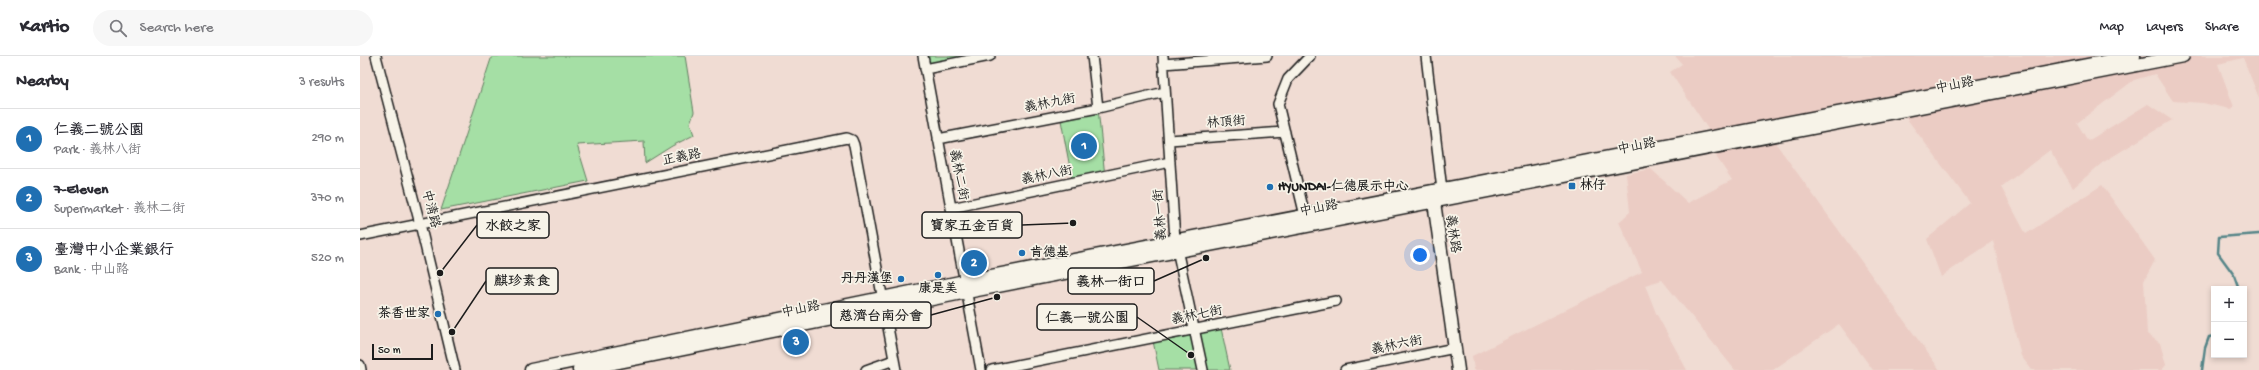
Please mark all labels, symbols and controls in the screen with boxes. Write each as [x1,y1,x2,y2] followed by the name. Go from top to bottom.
[93,10,373,46] search box
[20,16,69,39] text: Kartio
[107,17,129,39] icon: search
[139,19,213,37] text: Search here
[2100,19,2124,36] text: Map
[2146,19,2183,36] text: Layers
[2205,19,2239,36] text: Share
[16,72,69,92] text: Nearby
[1934,74,1976,97] street label: 中山路
[299,75,344,90] text: 3 results
[1023,91,1077,116] street label: 義林九街
[1206,113,1246,132] street label: 林頂街
[54,122,144,140] text: 仁義二號公園
[26,131,32,146] text: 1
[311,131,344,146] text: 290 m
[1071,131,1097,161] pin: 1
[1616,135,1658,158] street label: 中山路
[54,143,141,158] text: Park · 義林八街
[661,146,703,169] street label: 正義路
[946,148,971,202] street label: 義林二街
[1020,163,1074,188] street label: 義林八街
[1278,178,1409,195] place label: HYUNDAI-仁德展示中心
[1580,178,1606,194] place label: 林仔
[54,181,108,199] text: 7-Eleven
[1567,181,1577,191] marker: 林仔
[1265,182,1275,192] marker: HYUNDAI-仁德展示中心
[418,188,443,230] street label: 中清路
[1151,189,1170,242] street label: 義林一街
[26,191,32,206] text: 2
[311,191,344,206] text: 370 m
[1298,197,1340,220] street label: 中山路
[54,202,185,217] text: Supermarket · 義林二街
[477,212,549,238] callout: 水餃之家
[922,212,1022,238] callout: 寶家五金百貨
[1442,213,1463,254] street label: 義林路
[485,218,541,236] text: 水餃之家
[930,218,1014,236] text: 寶家五金百貨
[54,242,174,260] text: 臺灣中小企業銀行
[1030,244,1069,261] place label: 肯德基
[1410,245,1430,265] your location
[961,248,987,278] pin: 2
[1017,248,1027,258] marker: 肯德基
[26,251,32,266] text: 3
[311,251,344,266] text: 520 m
[54,263,129,278] text: Bank · 中山路
[486,268,558,294] callout: 麒珍素食
[1068,268,1154,294] callout: 義林一街口
[933,270,943,280] marker: 康是美
[841,271,893,287] place label: 丹丹漢堡
[494,273,550,291] text: 麒珍素食
[896,274,906,284] marker: 丹丹漢堡
[1076,274,1146,292] text: 義林一街口
[918,281,958,297] place label: 康是美
[2211,286,2247,358] map controls
[2211,286,2247,322] button: +
[780,298,822,321] street label: 中山路
[831,302,931,328] callout: 慈濟台南分會
[1170,303,1224,328] street label: 義林七街
[1037,304,1137,330] callout: 仁義一號公園
[378,306,430,322] place label: 茶香世家
[839,308,923,326] text: 慈濟台南分會
[433,309,443,319] marker: 茶香世家
[1045,310,1129,328] text: 仁義一號公園
[2211,322,2247,358] button: −
[783,327,809,357] pin: 3
[1370,333,1424,358] street label: 義林六街
[372,342,433,361] scale bar
[378,345,400,357] text: 50 m

